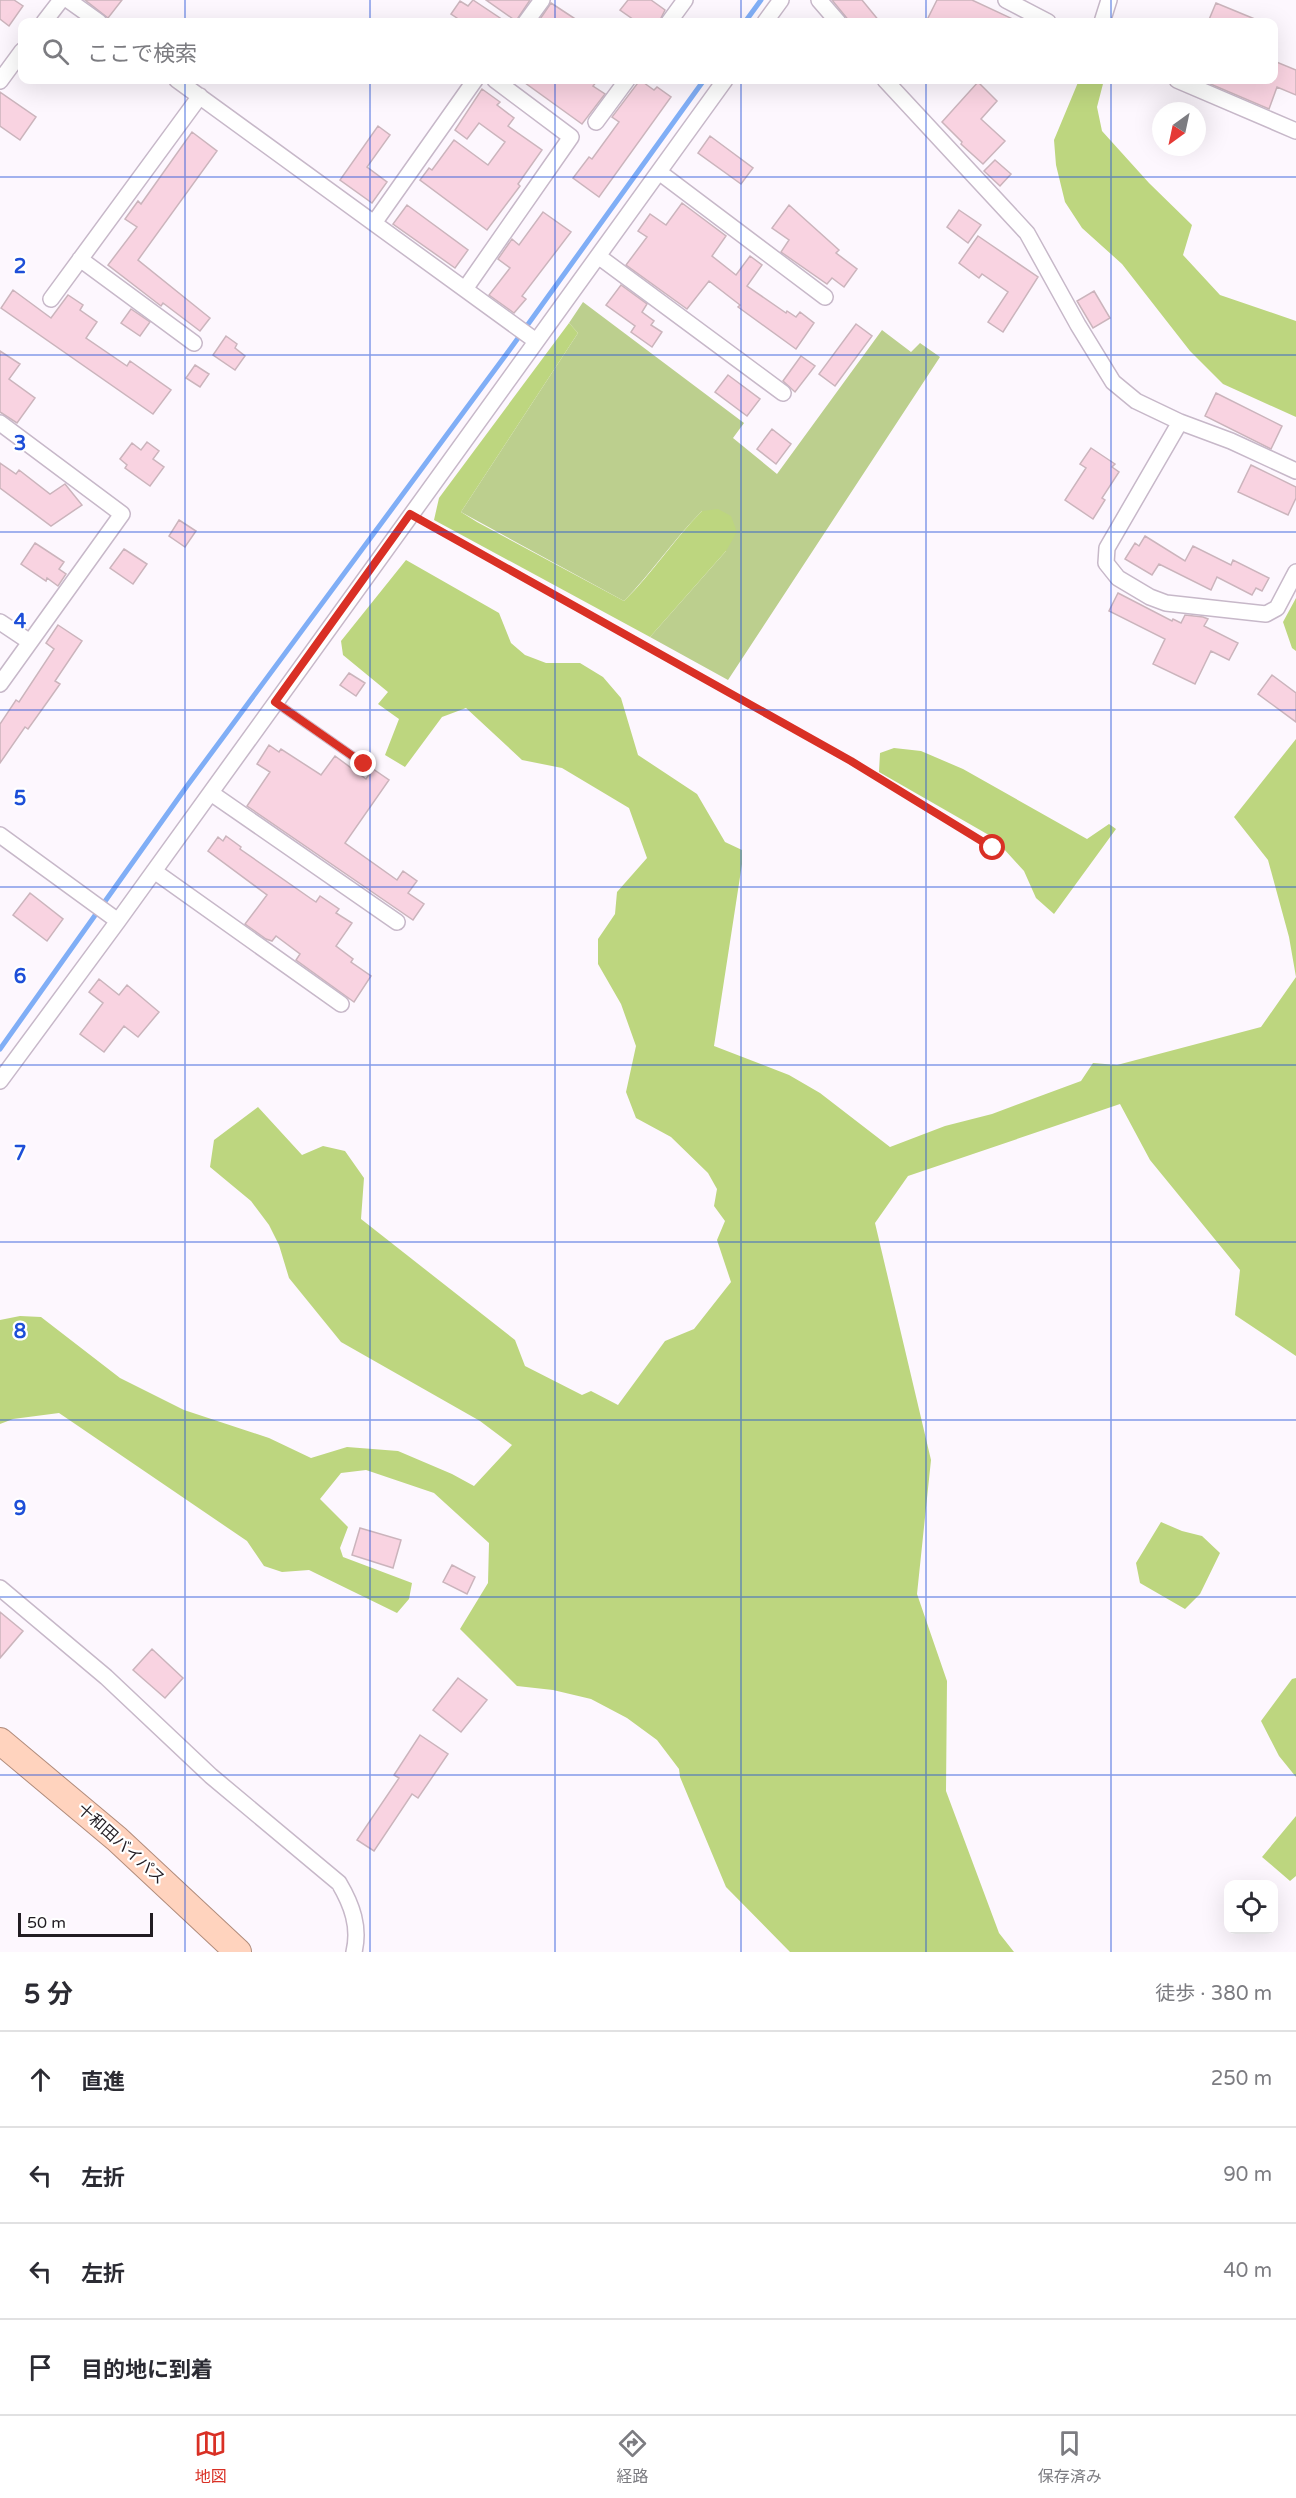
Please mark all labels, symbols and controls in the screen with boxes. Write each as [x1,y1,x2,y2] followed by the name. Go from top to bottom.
[18,18,1278,84] search box
[39,35,72,68] icon: search
[87,41,197,67] text: ここで検索
[1152,102,1206,156] north arrow
[14,255,26,279] text: 2
[14,432,26,456] text: 3
[14,610,27,634] text: 4
[350,750,376,776] route end
[14,787,26,811] text: 5
[979,834,1005,860] route start
[14,965,26,989] text: 6
[14,1142,26,1166] text: 7
[14,1320,26,1344] text: 8
[14,1497,26,1521] text: 9
[73,1799,169,1889] street label: 十和田バイパス
[1224,1880,1278,1934] map controls
[1224,1880,1278,1934] button: locate
[18,1910,153,1938] scale bar
[27,1913,66,1933] text: 50 m
[24,1979,73,2010] text: 5 分
[1155,1982,1272,2006] text: 徒歩 · 380 m
[24,2063,57,2096] icon: ahead
[1211,2067,1272,2091] text: 250 m
[81,2069,125,2095] text: 直進
[24,2159,57,2192] icon: left
[1223,2163,1272,2187] text: 90 m
[81,2165,125,2191] text: 左折
[24,2255,57,2288] icon: left
[1223,2259,1272,2283] text: 40 m
[81,2261,125,2287] text: 左折
[24,2351,57,2384] icon: arrive
[81,2357,213,2383] text: 目的地に到着
[194,2427,227,2487] tab: 地図
[616,2427,649,2487] tab: 経路
[1038,2427,1102,2487] tab: 保存済み

